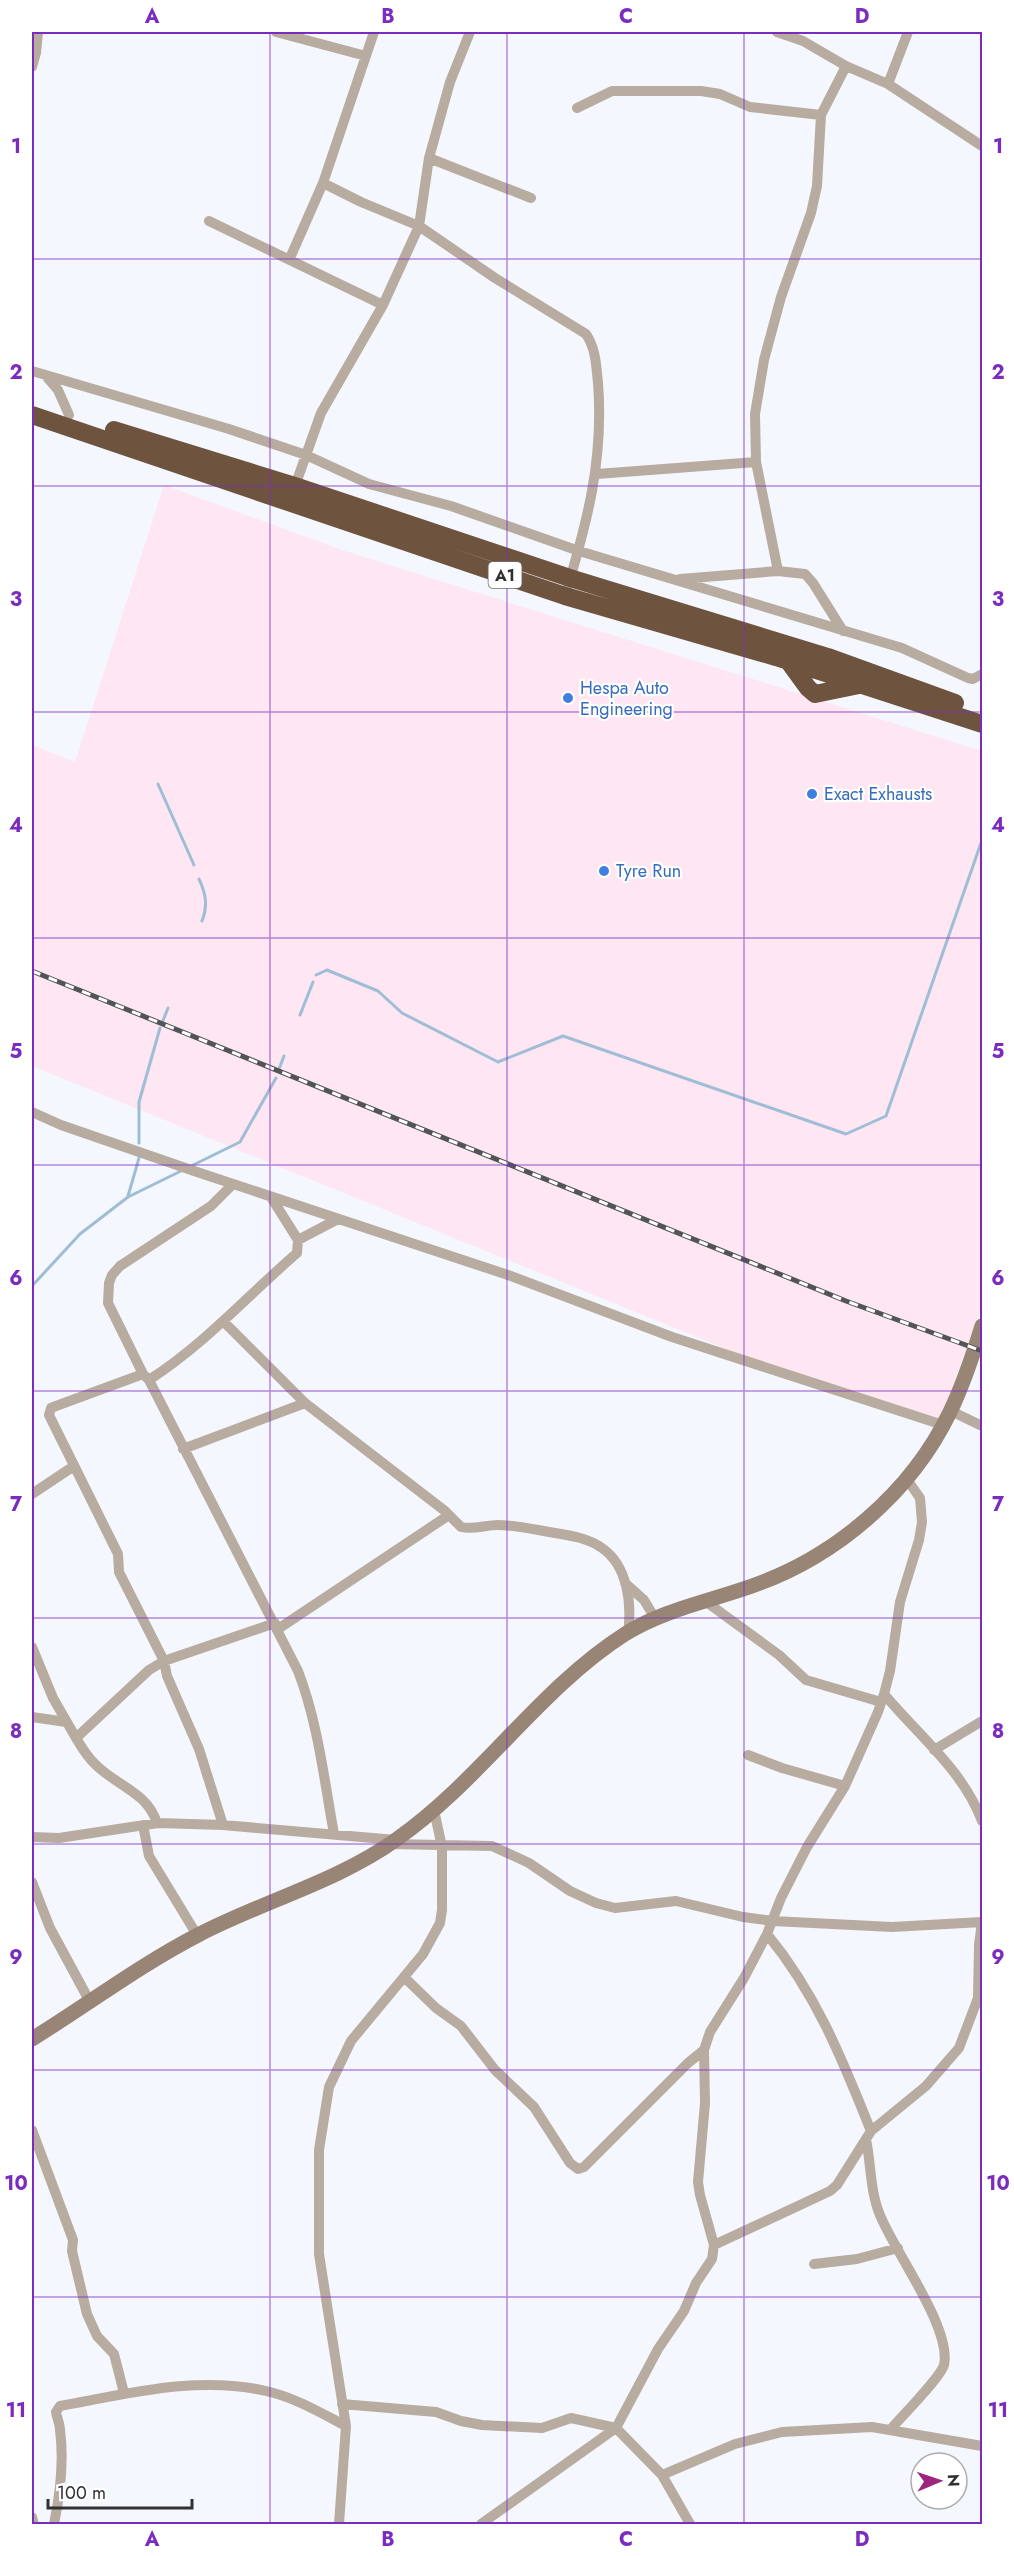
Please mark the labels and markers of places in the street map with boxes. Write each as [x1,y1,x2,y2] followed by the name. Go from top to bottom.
[580,675,673,722] place label: Hespa Auto Engineering
[561,691,575,705] marker: Hespa Auto Engineering
[824,781,932,807] place label: Exact Exhausts
[805,787,819,801] marker: Exact Exhausts
[616,858,681,884] place label: Tyre Run
[597,864,611,878] marker: Tyre Run

